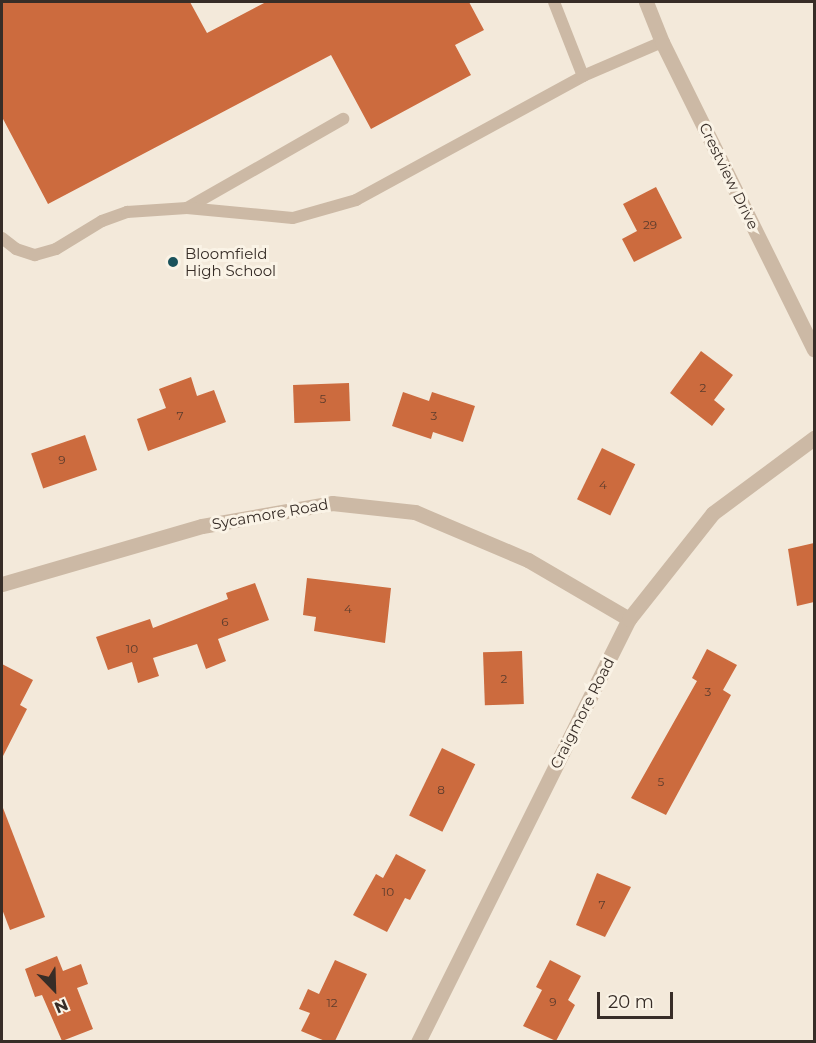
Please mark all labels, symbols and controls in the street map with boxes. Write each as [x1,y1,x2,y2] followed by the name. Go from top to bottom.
[695,120,763,232] street label: Crestview Drive
[643,218,657,232] house number: 29
[185,244,276,279] place label: Bloomfield High School
[166,255,180,269] marker: Bloomfield High School
[700,381,706,395] house number: 2
[320,392,326,406] house number: 5
[176,409,184,423] house number: 7
[431,409,437,423] house number: 3
[58,453,66,467] house number: 9
[599,478,607,492] house number: 4
[210,495,330,533] street label: Sycamore Road
[344,602,352,616] house number: 4
[221,615,229,629] house number: 6
[126,642,138,656] house number: 10
[546,654,618,772] street label: Craigmore Road
[501,672,507,686] house number: 2
[705,685,711,699] house number: 3
[658,775,664,789] house number: 5
[437,783,445,797] house number: 8
[382,885,394,899] house number: 10
[598,898,606,912] house number: 7
[24,959,84,1019] north arrow
[600,980,676,1018] scale bar
[608,991,654,1013] text: 20 m
[52,995,71,1017] text: N
[549,995,557,1009] house number: 9
[326,996,338,1010] house number: 12

